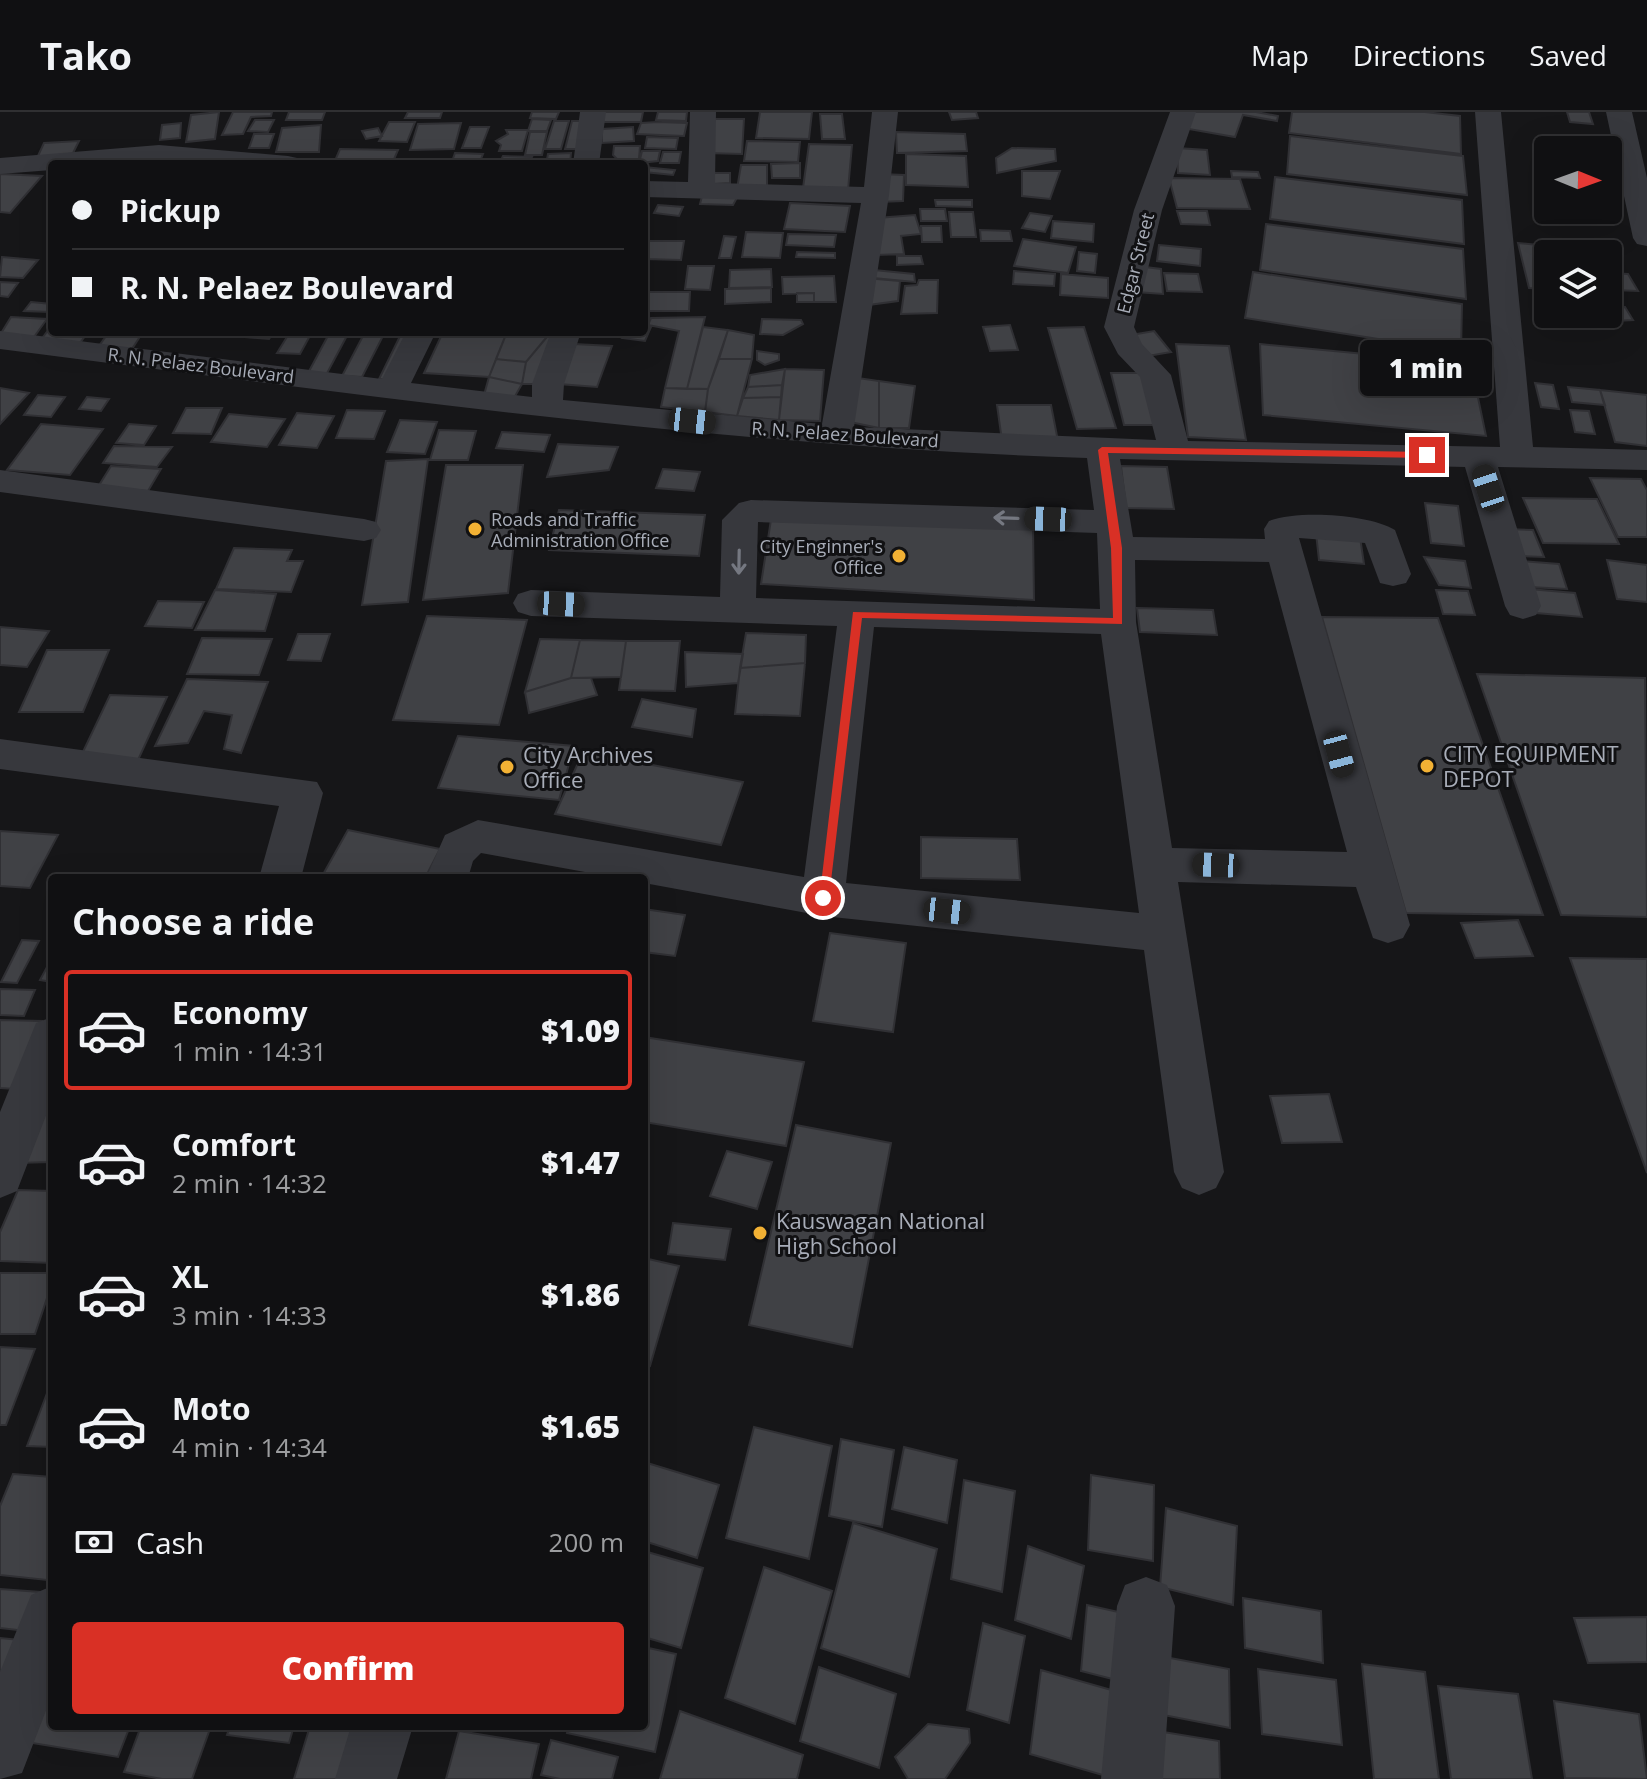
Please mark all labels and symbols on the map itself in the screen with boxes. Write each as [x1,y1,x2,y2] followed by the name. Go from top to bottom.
[1534,136,1622,224] north arrow
[1111,210,1159,316] street label: Edgar Street
[1361,339,1493,395] callout: 1 min
[106,342,296,388] street label: R. N. Pelaez Boulevard
[667,407,717,435] car
[751,415,939,453] street label: R. N. Pelaez Boulevard
[1409,437,1445,473] route end
[1469,461,1507,515] car
[1024,506,1072,532] car
[491,507,669,552] place label: Roads and Traffic Administration Office
[993,510,1020,525] one-way arrow
[466,520,484,538] marker: Roads and Traffic Administration Office
[760,534,883,579] place label: City Enginner's Office
[890,547,908,565] marker: City Enginner's Office
[731,548,747,575] one-way arrow
[536,591,586,617] car
[1321,728,1357,780] car
[1443,738,1619,793] place label: CITY EQUIPMENT DEPOT
[523,739,653,794] place label: City Archives Office
[1418,757,1436,775] marker: CITY EQUIPMENT DEPOT
[498,758,516,776] marker: City Archives Office
[1192,852,1240,878] car
[805,880,841,916] route start
[922,897,972,925] car
[776,1205,985,1260] place label: Kauswagan National High School
[751,1224,769,1242] marker: Kauswagan National High School

